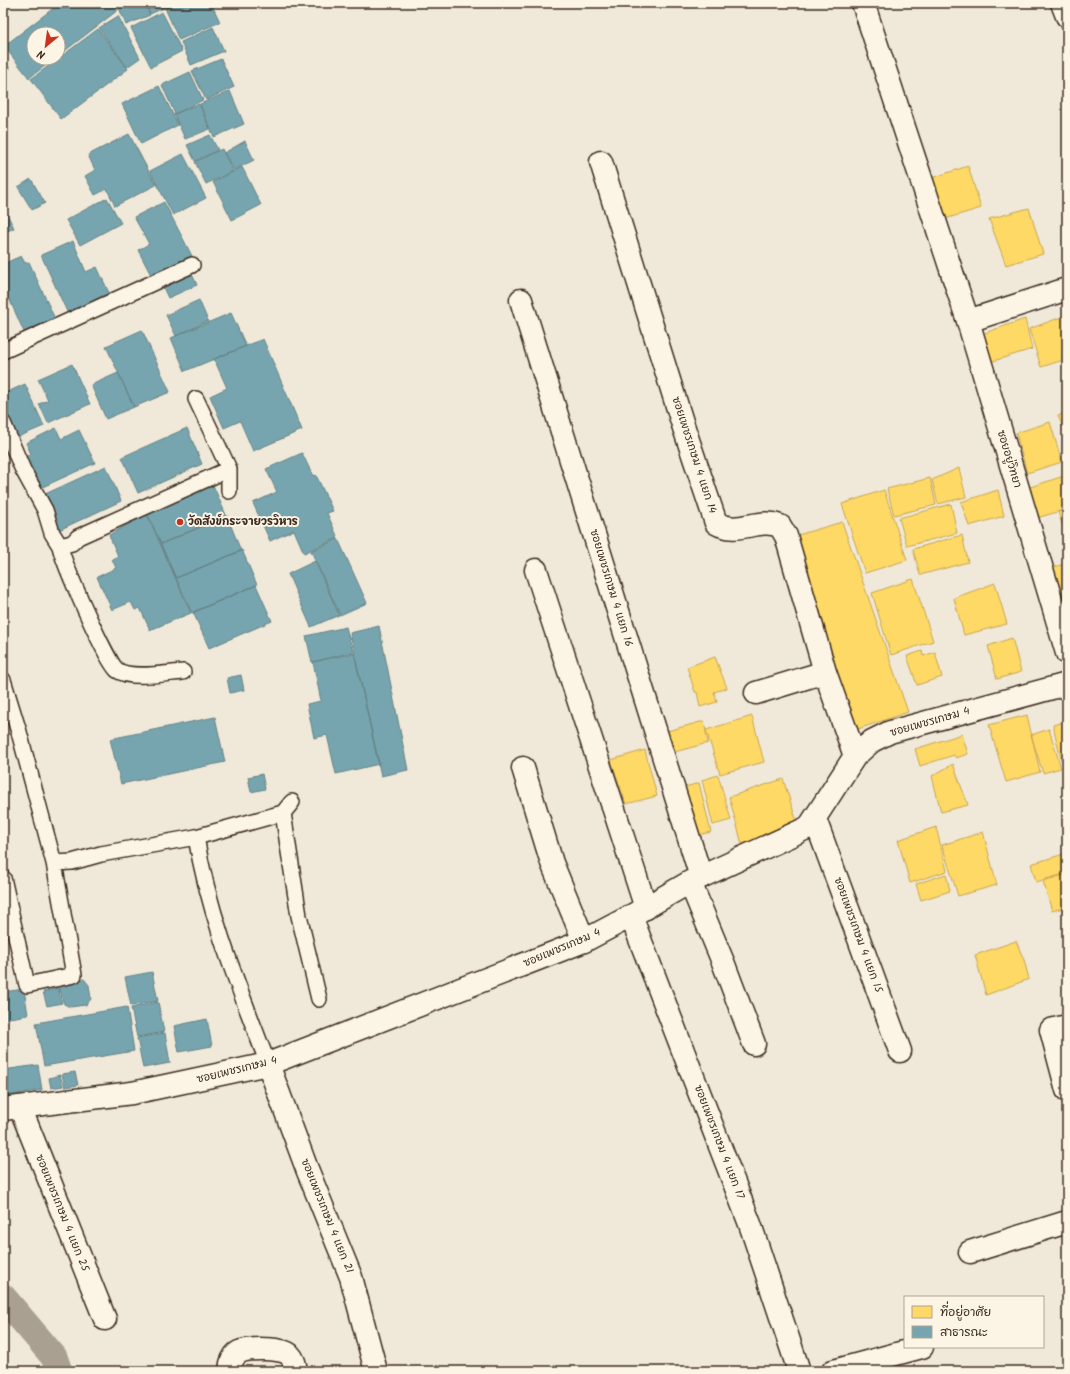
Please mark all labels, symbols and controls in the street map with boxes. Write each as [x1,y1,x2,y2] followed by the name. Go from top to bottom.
[26,26,66,66] north arrow
[34,44,49,63] text: N
[667,394,721,516] street label: ซอยเพชรเกษม 4 แยก 14
[992,428,1026,490] street label: ซอยอยู่วิทยา
[188,513,298,531] place label: วัดสังข์กระจายวรวิหาร
[175,517,185,527] marker: วัดสังข์กระจายวรวิหาร
[585,527,637,649] street label: ซอยเพชรเกษม 4 แยก 16
[888,702,972,742] street label: ซอยเพชรเกษม 4
[829,875,888,996] street label: ซอยเพชรเกษม 4 แยก 15
[521,924,603,972] street label: ซอยเพชรเกษม 4
[195,1051,279,1089] street label: ซอยเพชรเกษม 4
[689,1082,749,1203] street label: ซอยเพชรเกษม 4 แยก 17
[30,1152,94,1275] street label: ซอยเพชรเกษม 4 แยก 25
[296,1156,358,1276] street label: ซอยเพชรเกษม 4 แยก 21
[904,1296,1044,1348] legend
[940,1301,991,1322] text: ที่อยู่อาศัย
[940,1323,988,1342] text: สาธารณะ

